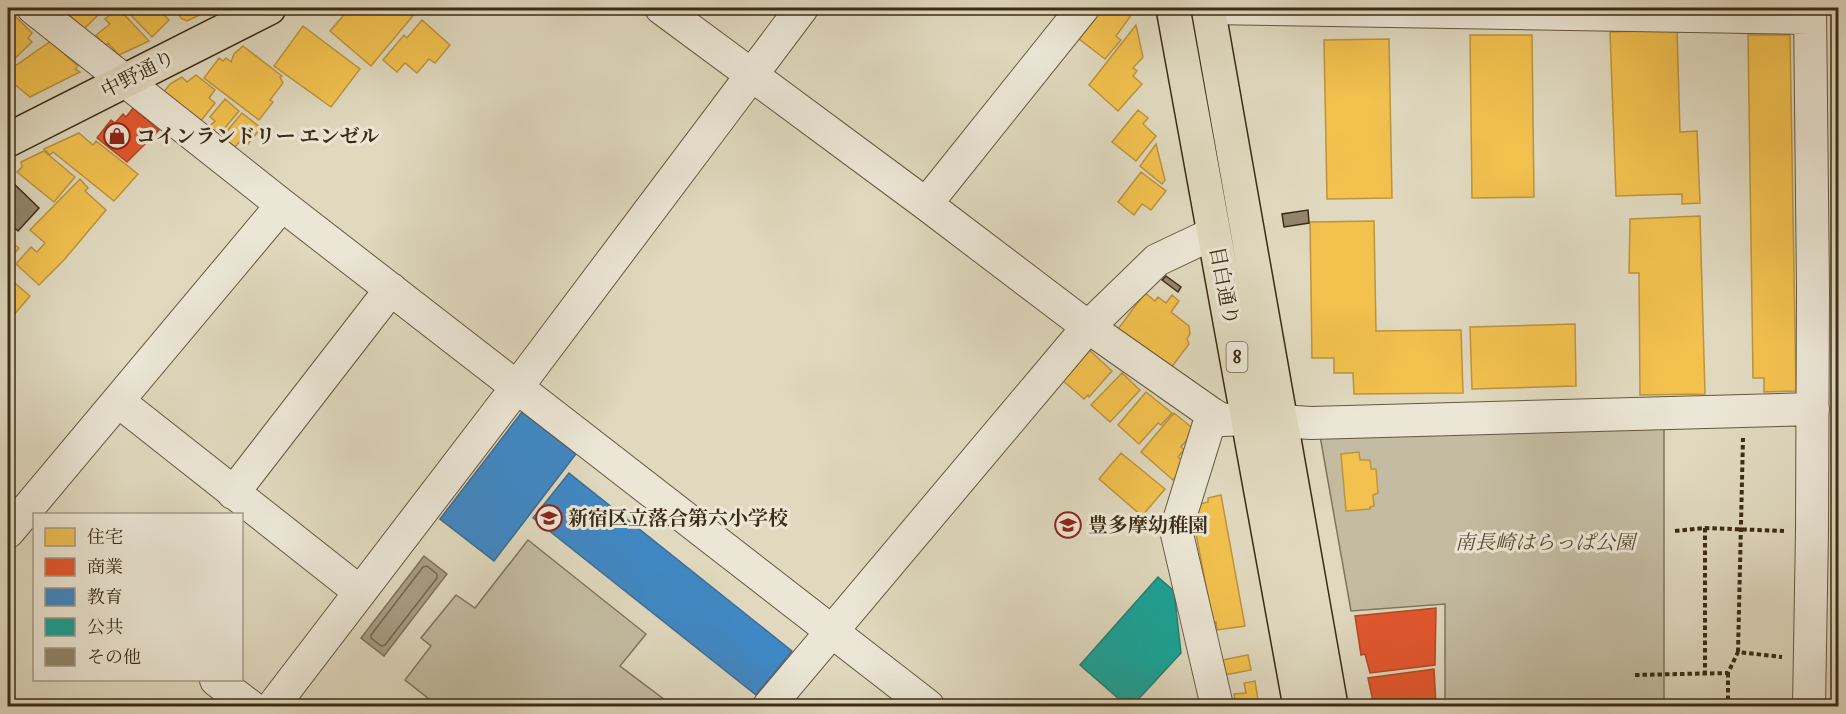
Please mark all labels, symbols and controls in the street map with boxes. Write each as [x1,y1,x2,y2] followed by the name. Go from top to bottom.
[97,45,179,103] street label: 中野通り
[102,121,132,151] shop icon: コインランドリー エンゼル
[136,124,380,149] place label: コインランドリー エンゼル
[1204,244,1244,328] street label: 目白通り
[1226,342,1248,372] road number: 8
[534,503,564,533] school or university icon: 新宿区立落合第六小学校
[568,506,788,531] place label: 新宿区立落合第六小学校
[1053,510,1083,540] school or university icon: 豊多摩幼稚園
[33,513,243,681] legend
[1088,513,1208,538] place label: 豊多摩幼稚園
[87,526,123,549] text: 住宅
[1455,530,1638,555] park label: 南長崎はらっぱ公園
[87,556,123,579] text: 商業
[87,586,123,609] text: 教育
[87,616,123,639] text: 公共
[87,646,141,669] text: その他

